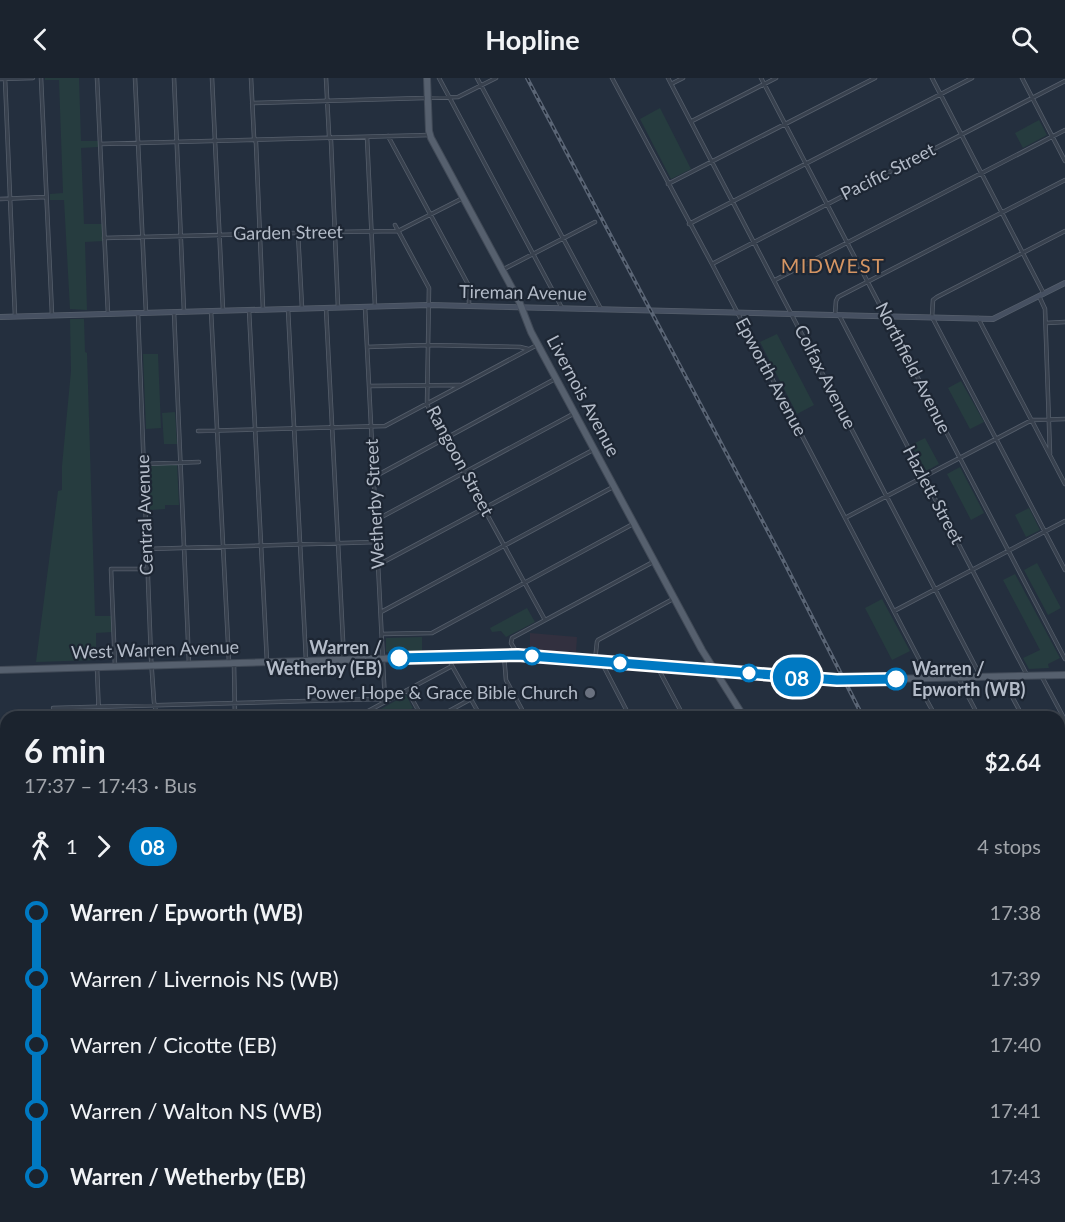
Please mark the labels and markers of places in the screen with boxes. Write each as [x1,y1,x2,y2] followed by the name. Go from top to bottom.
[266,636,382,679] place label: Warren / Wetherby (EB)
[388,647,410,669] marker: Warren / Wetherby (EB)
[523,647,541,665] unlabelled marker
[611,654,629,672] unlabelled marker
[912,657,1026,700] place label: Warren / Epworth (WB)
[740,664,758,682] unlabelled marker
[885,668,907,690] marker: Warren / Epworth (WB)
[306,681,578,703] place label: Power Hope & Grace Bible Church
[583,686,597,700] marker: Power Hope & Grace Bible Church

